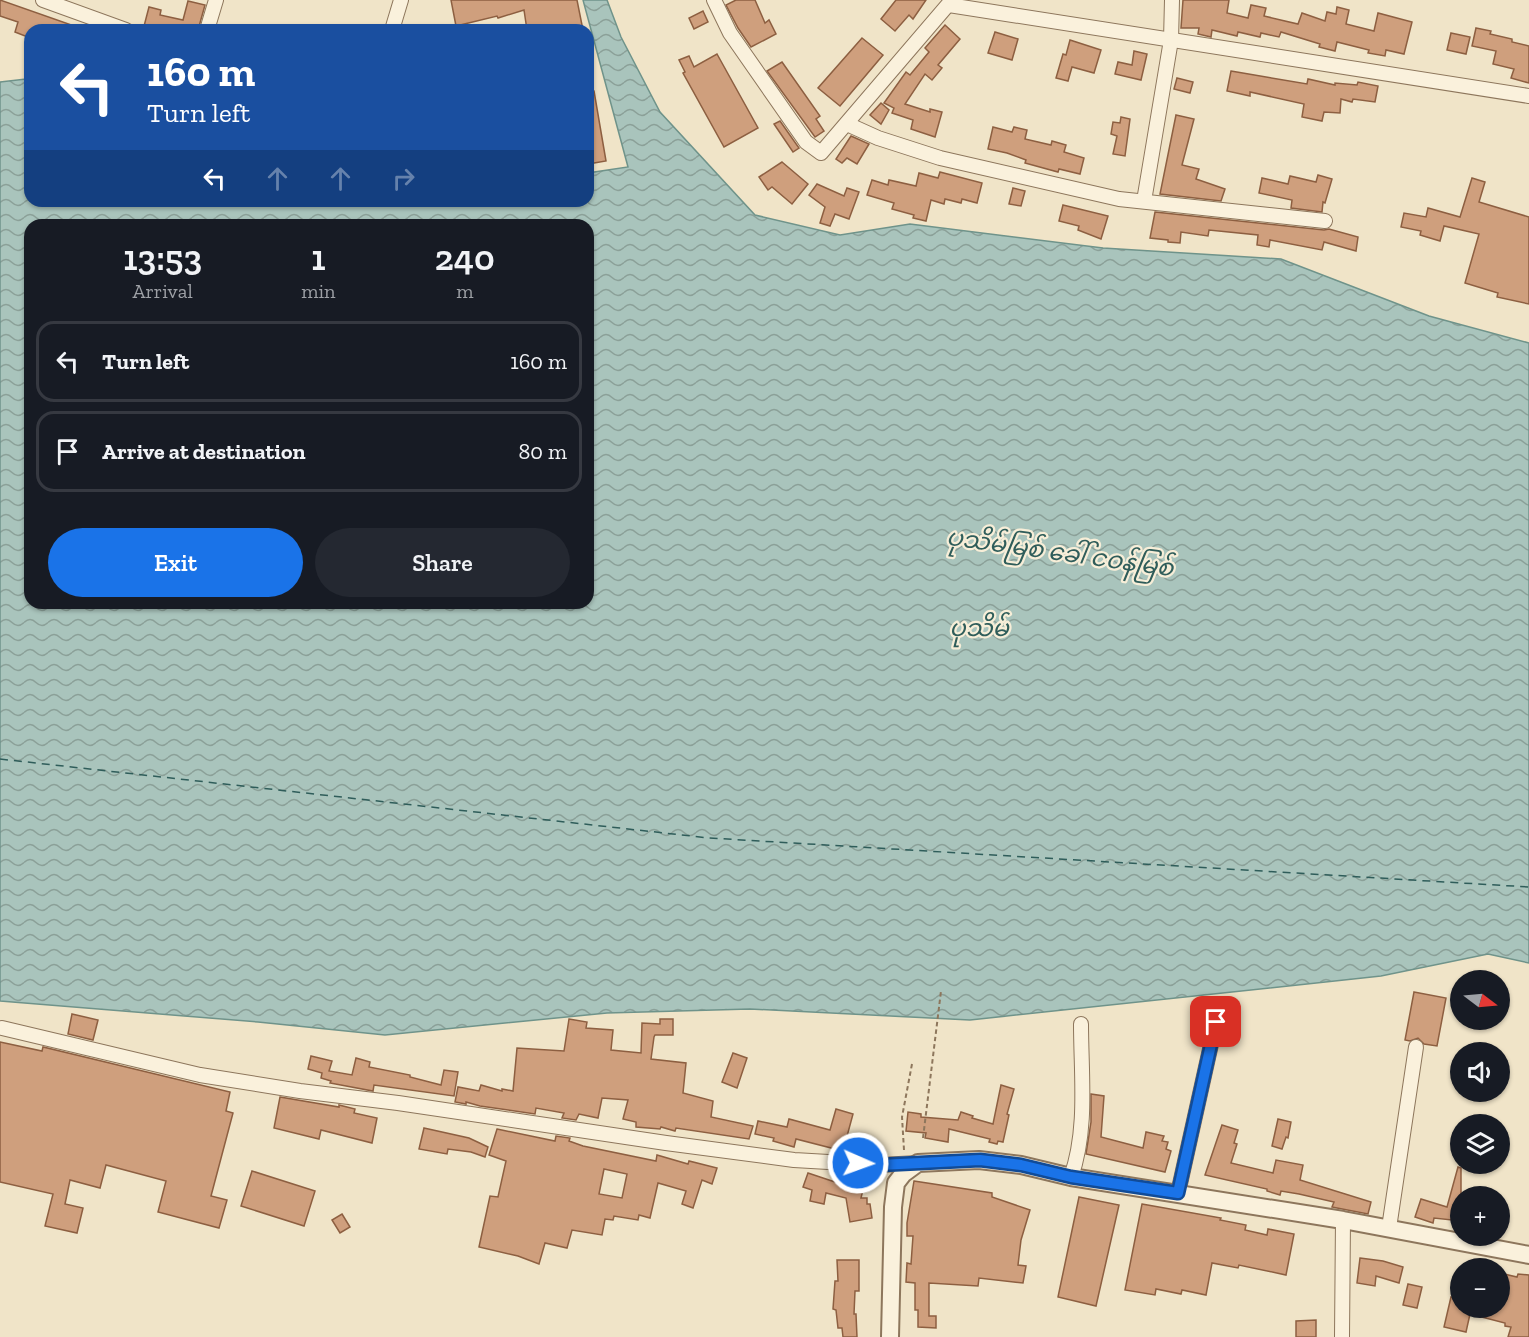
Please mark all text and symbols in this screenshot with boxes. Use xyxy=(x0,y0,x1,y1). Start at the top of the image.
text: 160 m xyxy=(147,46,255,97)
icon: left xyxy=(48,48,126,126)
text: Turn left xyxy=(147,97,250,129)
icon: left xyxy=(198,162,231,195)
icon: ahead xyxy=(261,162,294,195)
icon: ahead xyxy=(324,162,357,195)
icon: right xyxy=(387,162,420,195)
text: 13:53 xyxy=(123,236,202,279)
text: 1 xyxy=(311,236,326,279)
text: 240 xyxy=(435,236,495,279)
text: Arrival xyxy=(132,279,193,303)
text: min xyxy=(301,279,336,303)
text: m xyxy=(456,279,473,303)
icon: left xyxy=(51,345,84,378)
text: Turn left xyxy=(102,348,189,375)
text: 160 m xyxy=(510,348,567,375)
icon: arrive xyxy=(51,435,84,468)
text: Arrive at destination xyxy=(102,438,305,465)
text: 80 m xyxy=(519,438,567,465)
water label: ပုသိမ်မြစ် ခေါ် ငဝန်မြစ် xyxy=(944,520,1177,588)
button: Exit xyxy=(48,528,303,597)
button: Share xyxy=(315,528,570,597)
water label: ပုသိမ် xyxy=(949,611,1010,648)
north arrow xyxy=(1450,970,1510,1030)
map controls xyxy=(1450,970,1510,1318)
pin xyxy=(1190,996,1241,1047)
icon: arrive xyxy=(1199,1005,1232,1038)
button: sound xyxy=(1450,1042,1510,1102)
button: layers xyxy=(1450,1114,1510,1174)
position arrow xyxy=(826,1131,890,1195)
button: + xyxy=(1450,1186,1510,1246)
button: − xyxy=(1450,1258,1510,1318)

